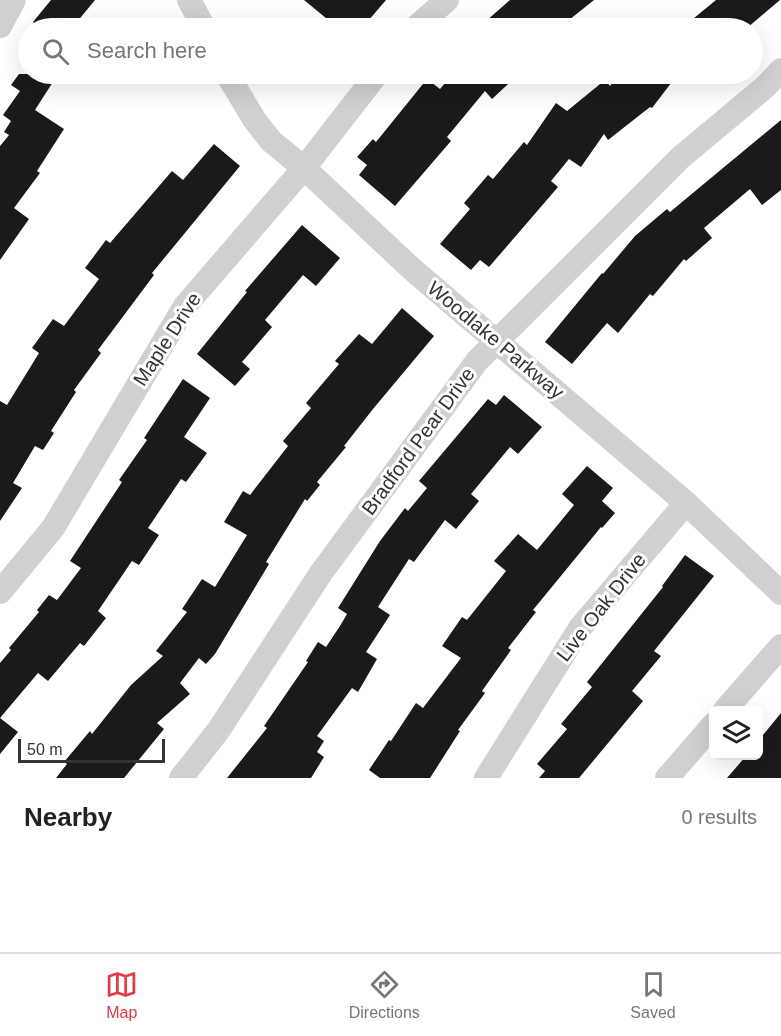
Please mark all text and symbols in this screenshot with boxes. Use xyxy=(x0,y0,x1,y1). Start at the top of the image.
search box xyxy=(18,18,763,84)
icon: search xyxy=(39,35,72,68)
text: Search here xyxy=(87,38,207,63)
street label: Woodlake Parkway xyxy=(423,277,569,403)
street label: Maple Drive xyxy=(129,288,205,390)
street label: Bradford Pear Drive xyxy=(357,363,479,519)
street label: Live Oak Drive xyxy=(552,549,650,665)
map controls xyxy=(709,706,763,760)
button: layers xyxy=(709,706,763,760)
scale bar xyxy=(18,736,165,764)
text: 50 m xyxy=(27,741,63,758)
text: Nearby xyxy=(24,802,112,832)
text: 0 results xyxy=(681,806,757,828)
tab: Map xyxy=(105,968,138,1022)
tab: Directions xyxy=(349,968,420,1022)
tab: Saved xyxy=(630,968,676,1022)

